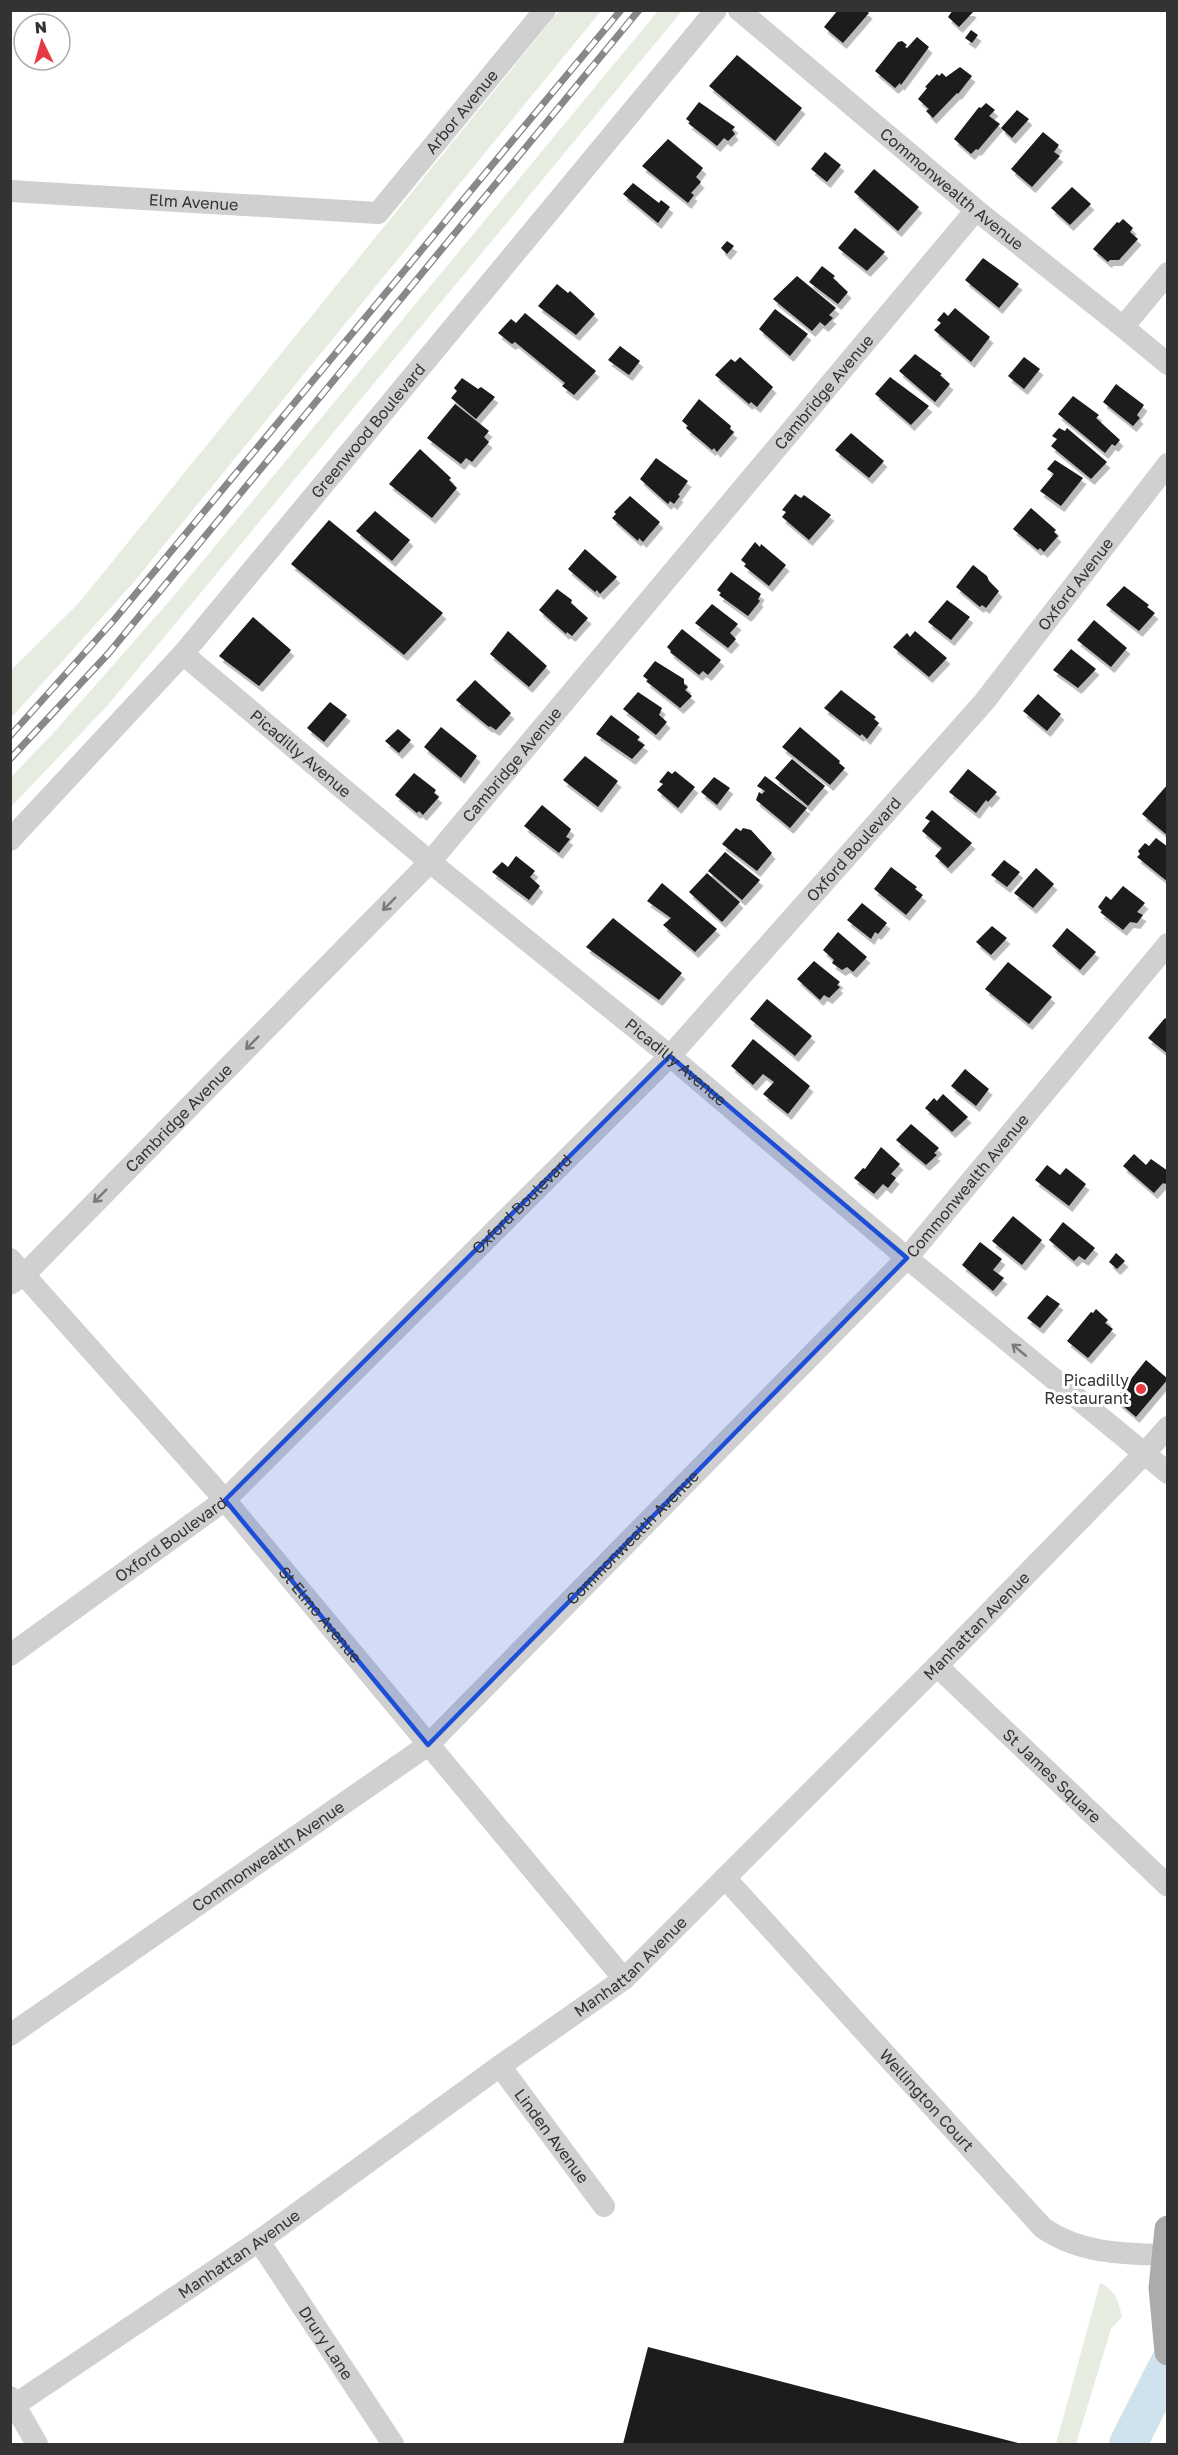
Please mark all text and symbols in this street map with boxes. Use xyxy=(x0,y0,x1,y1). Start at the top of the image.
north arrow xyxy=(12,12,72,72)
text: N xyxy=(34,17,48,38)
street label: Arbor Avenue xyxy=(421,65,502,158)
street label: Commonwealth Avenue xyxy=(876,123,1028,254)
street label: Elm Avenue xyxy=(148,189,239,215)
street label: Cambridge Avenue xyxy=(770,330,878,453)
street label: Greenwood Boulevard xyxy=(306,359,429,502)
street label: Oxford Avenue xyxy=(1033,533,1117,635)
street label: Cambridge Avenue xyxy=(458,703,566,826)
street label: Picadilly Avenue xyxy=(246,705,355,801)
street label: Oxford Boulevard xyxy=(802,793,905,906)
one-way arrow xyxy=(381,896,396,911)
street label: Picadilly Avenue xyxy=(621,1014,731,1110)
one-way arrow xyxy=(245,1035,259,1050)
street label: Cambridge Avenue xyxy=(121,1060,236,1176)
street label: Commonwealth Avenue xyxy=(902,1110,1033,1262)
street label: Oxford Boulevard xyxy=(467,1150,576,1258)
one-way arrow xyxy=(93,1189,108,1204)
one-way arrow xyxy=(1011,1343,1027,1356)
place label: Picadilly Restaurant xyxy=(1044,1370,1129,1408)
marker: Picadilly Restaurant xyxy=(1134,1382,1148,1396)
street label: Commonwealth Avenue xyxy=(562,1466,703,1609)
street label: Oxford Boulevard xyxy=(111,1492,230,1586)
street label: St Elmo Avenue xyxy=(274,1562,366,1667)
street label: Manhattan Avenue xyxy=(919,1567,1034,1684)
street label: St James Square xyxy=(999,1724,1106,1827)
street label: Commonwealth Avenue xyxy=(188,1796,348,1916)
street label: Manhattan Avenue xyxy=(570,1912,691,2021)
street label: Wellington Court xyxy=(875,2045,978,2155)
street label: Linden Avenue xyxy=(510,2085,594,2187)
street label: Manhattan Avenue xyxy=(174,2205,304,2303)
street label: Drury Lane xyxy=(295,2302,358,2384)

